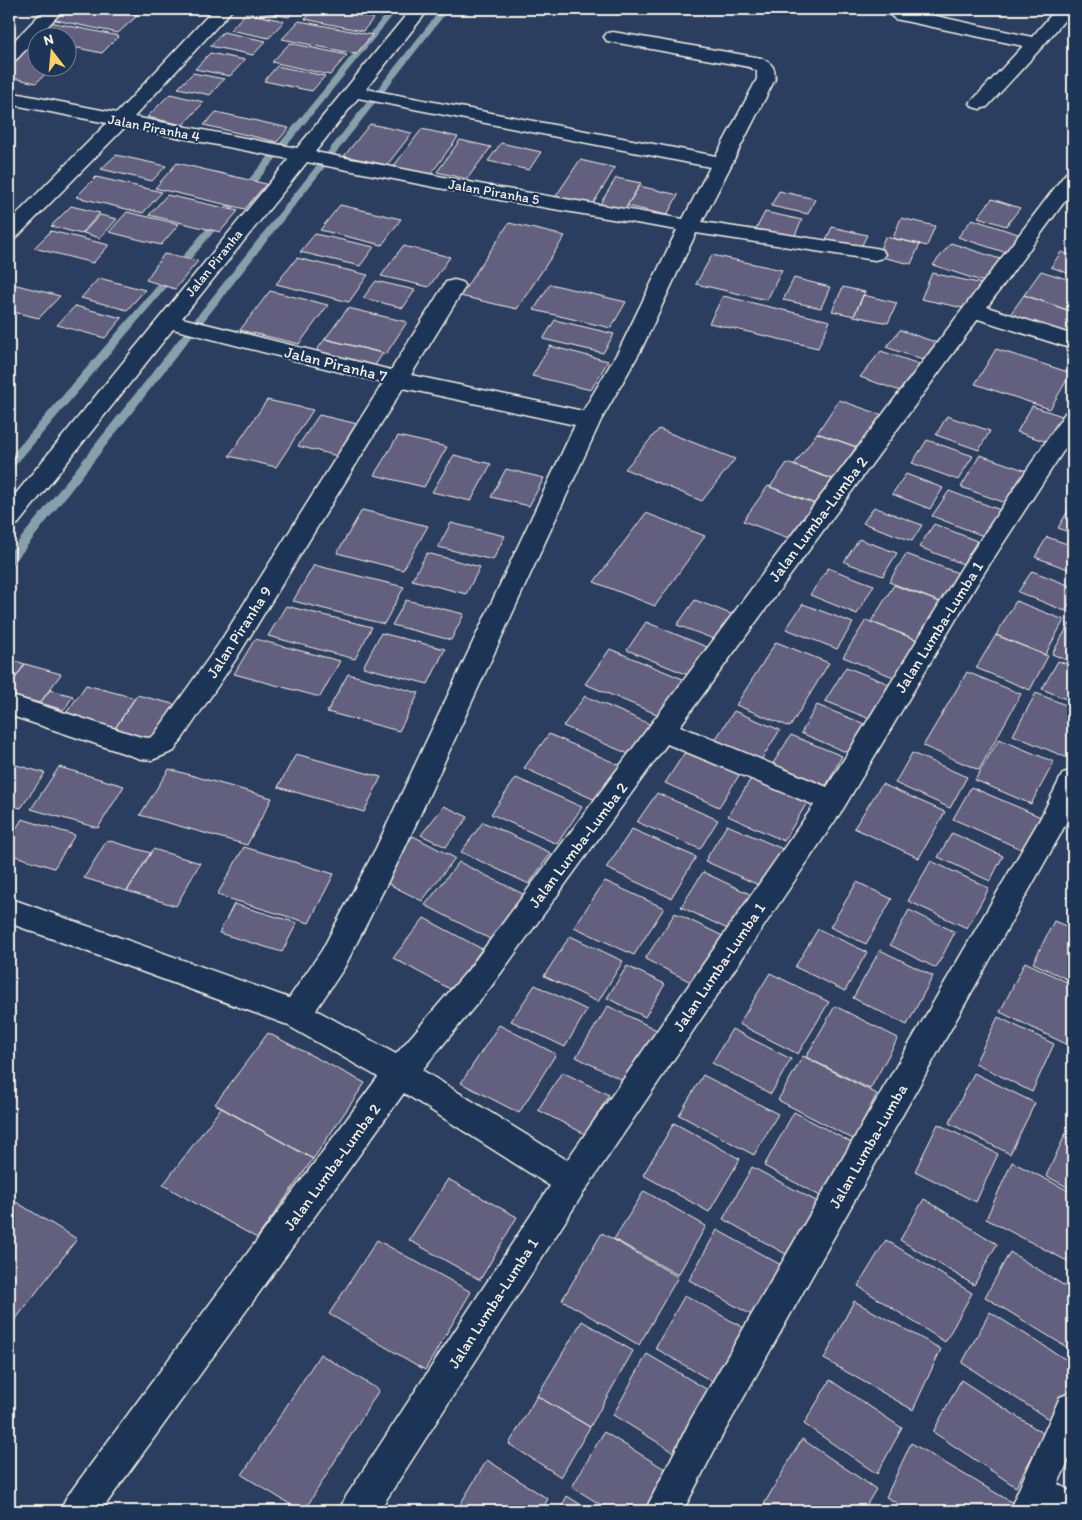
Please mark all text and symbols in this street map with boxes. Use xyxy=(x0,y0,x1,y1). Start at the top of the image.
north arrow xyxy=(28,28,78,78)
text: N xyxy=(42,31,55,49)
street label: Jalan Piranha 4 xyxy=(107,111,202,145)
street label: Jalan Piranha 5 xyxy=(447,176,541,208)
street label: Jalan Piranha xyxy=(182,226,246,300)
street label: Jalan Piranha 7 xyxy=(283,342,389,386)
street label: Jalan Lumba-Lumba 2 xyxy=(765,452,872,586)
street label: Jalan Lumba-Lumba 1 xyxy=(891,557,987,696)
street label: Jalan Piranha 9 xyxy=(202,583,276,681)
street label: Jalan Lumba-Lumba 2 xyxy=(525,778,632,912)
street label: Jalan Lumba-Lumba 1 xyxy=(669,899,769,1035)
street label: Jalan Lumba-Lumba xyxy=(825,1080,912,1211)
street label: Jalan Lumba-Lumba 2 xyxy=(280,1099,385,1234)
street label: Jalan Lumba-Lumba 1 xyxy=(444,1234,542,1372)

